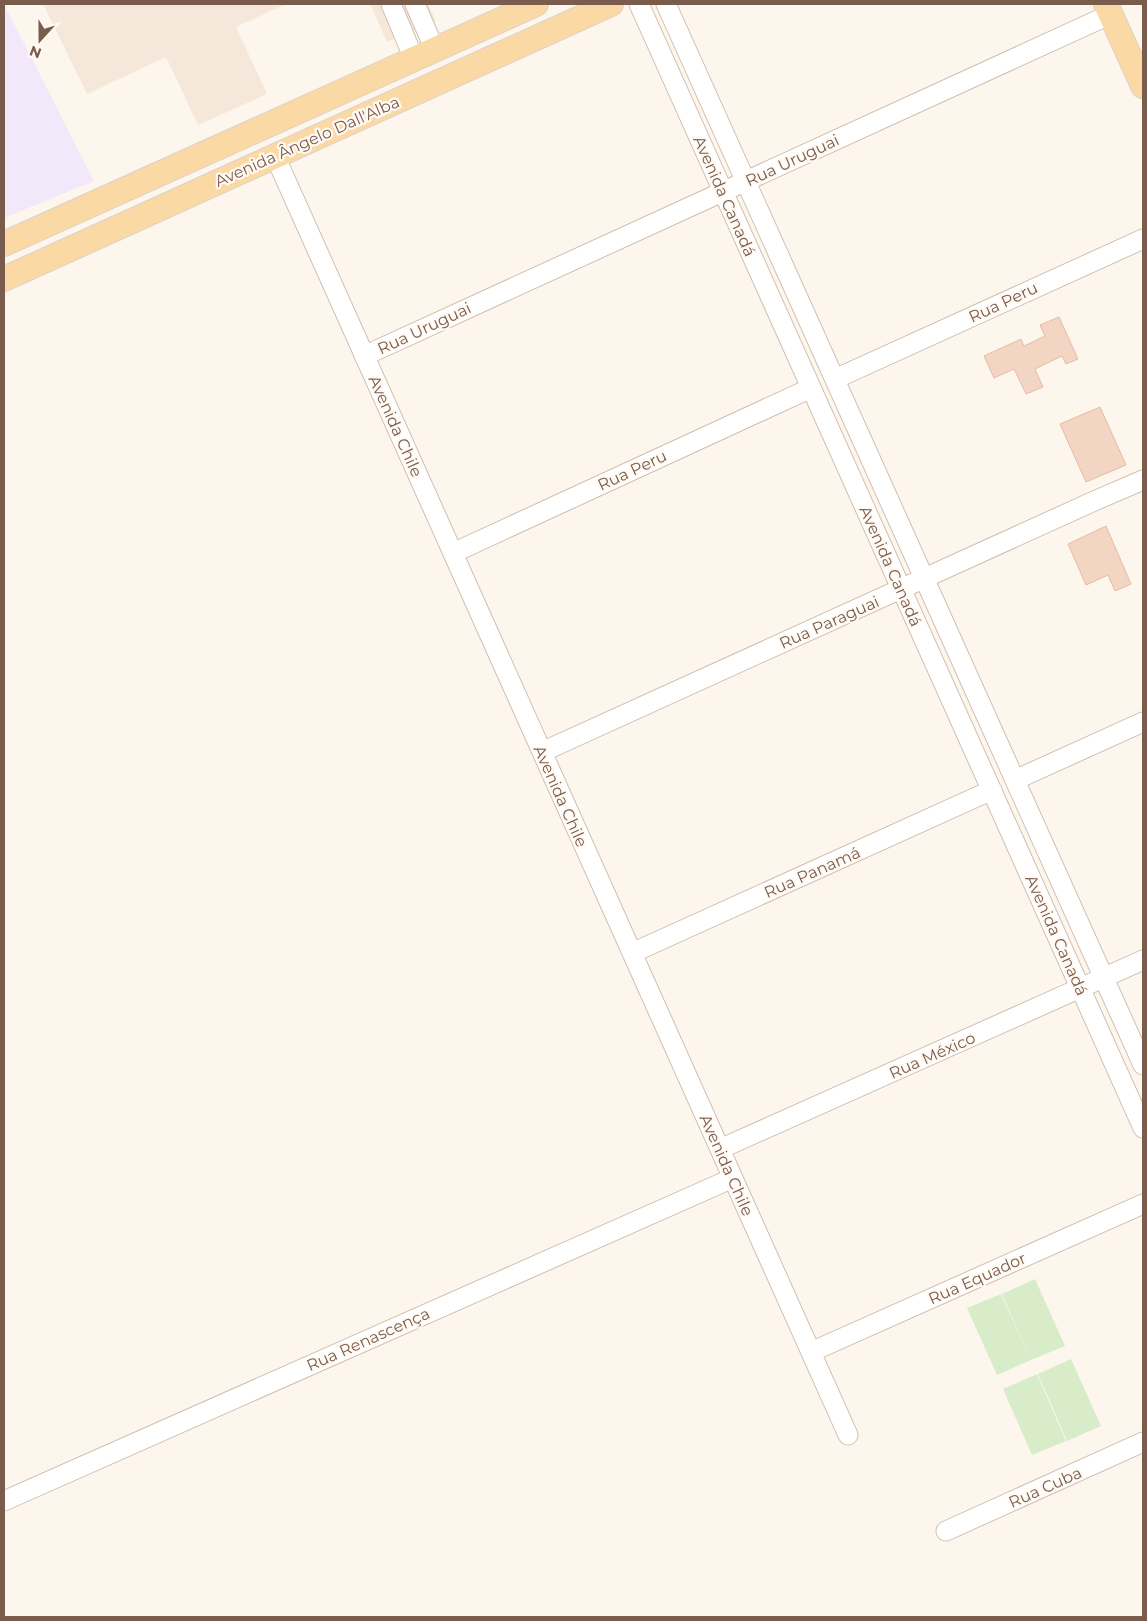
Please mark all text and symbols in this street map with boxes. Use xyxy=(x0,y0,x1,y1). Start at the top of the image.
north arrow xyxy=(15,15,65,65)
text: N xyxy=(27,42,44,63)
street label: Avenida Ângelo Dall'Alba xyxy=(212,92,402,191)
street label: Rua Uruguai xyxy=(742,130,842,190)
street label: Avenida Canadá xyxy=(689,133,760,259)
street label: Rua Peru xyxy=(966,278,1041,327)
street label: Rua Uruguai xyxy=(374,298,474,358)
street label: Avenida Chile xyxy=(365,372,426,480)
street label: Rua Peru xyxy=(595,446,670,495)
street label: Avenida Canadá xyxy=(855,503,926,629)
street label: Rua Paraguai xyxy=(776,592,882,653)
street label: Avenida Chile xyxy=(530,742,591,850)
street label: Rua Panamá xyxy=(761,843,863,902)
street label: Avenida Canadá xyxy=(1021,872,1092,998)
street label: Rua México xyxy=(886,1028,978,1083)
street label: Avenida Chile xyxy=(696,1111,757,1219)
street label: Rua Equador xyxy=(925,1248,1029,1308)
street label: Rua Renascença xyxy=(304,1304,433,1375)
street label: Rua Cuba xyxy=(1006,1463,1085,1512)

